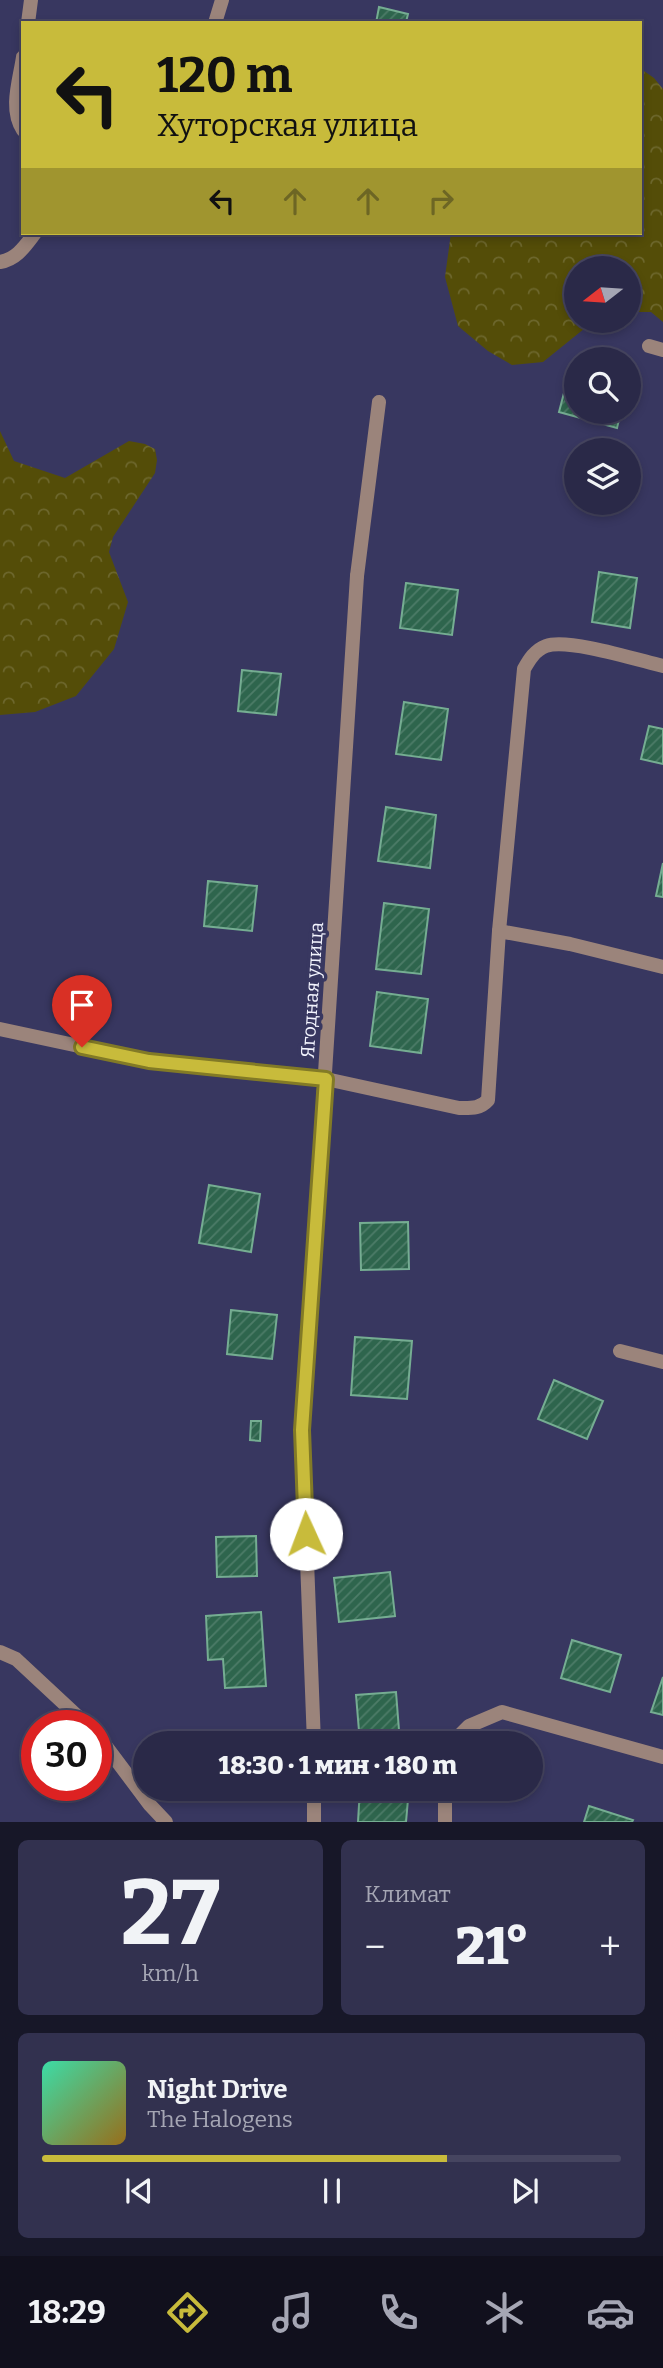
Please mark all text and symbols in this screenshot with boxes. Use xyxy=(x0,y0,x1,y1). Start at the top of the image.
text: 120 m xyxy=(157,46,292,105)
icon: left xyxy=(42,49,133,140)
text: Хуторская улица xyxy=(157,106,418,144)
icon: left xyxy=(203,182,241,220)
icon: ahead xyxy=(276,182,314,220)
icon: ahead xyxy=(349,182,387,220)
icon: right xyxy=(422,182,460,220)
north arrow xyxy=(564,256,640,332)
map controls xyxy=(564,256,641,515)
button: search xyxy=(564,347,641,424)
button: layers xyxy=(564,438,641,515)
street label: Ягодная улица xyxy=(296,921,328,1059)
pin xyxy=(52,975,112,1047)
icon: arrive xyxy=(63,986,101,1024)
position arrow xyxy=(269,1497,343,1571)
speed limit sign: 30 xyxy=(21,1710,112,1801)
text: 18:30 · 1 мин · 180 m xyxy=(219,1750,457,1781)
text: 27 xyxy=(120,1859,220,1968)
text: Климат xyxy=(365,1880,451,1908)
text: 21° xyxy=(456,1915,529,1978)
text: − xyxy=(365,1924,385,1970)
text: + xyxy=(599,1924,621,1970)
text: km/h xyxy=(142,1959,199,1987)
text: Night Drive xyxy=(147,2074,288,2105)
text: The Halogens xyxy=(147,2105,293,2133)
icon: previous xyxy=(120,2172,158,2210)
icon: pause xyxy=(313,2172,351,2210)
icon: next xyxy=(506,2172,544,2210)
icon: directions xyxy=(163,2288,212,2337)
icon: music xyxy=(268,2288,317,2337)
icon: phone xyxy=(374,2288,423,2337)
icon: climate xyxy=(480,2288,529,2337)
icon: car xyxy=(586,2288,635,2337)
text: 18:29 xyxy=(28,2293,106,2331)

